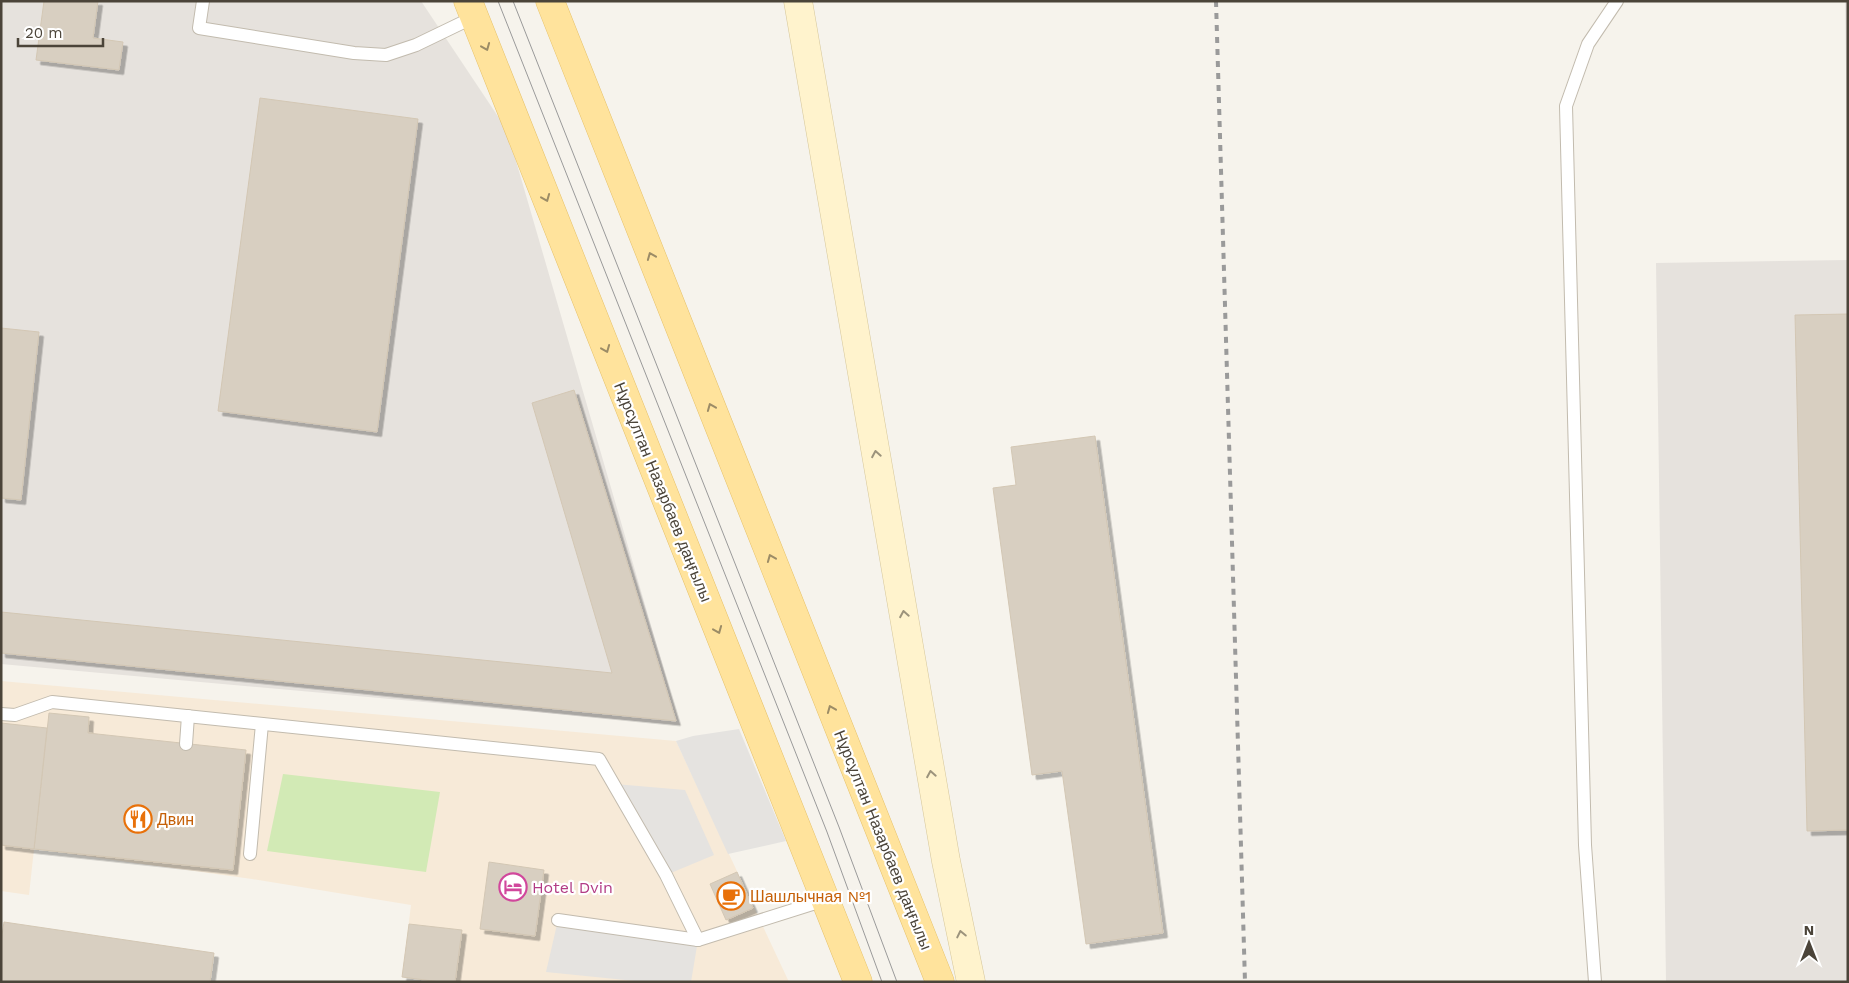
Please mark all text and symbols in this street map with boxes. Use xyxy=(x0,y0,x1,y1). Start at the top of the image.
scale bar xyxy=(18,15,102,47)
text: 20 m xyxy=(25,24,63,42)
one-way arrow xyxy=(480,42,490,50)
one-way arrow xyxy=(540,193,550,201)
one-way arrow xyxy=(647,252,657,261)
one-way arrow xyxy=(600,344,610,352)
street label: Нұрсұлтан Назарбаев даңғылы xyxy=(610,379,716,605)
one-way arrow xyxy=(707,403,717,412)
one-way arrow xyxy=(871,450,881,458)
one-way arrow xyxy=(767,554,777,563)
one-way arrow xyxy=(899,610,909,619)
one-way arrow xyxy=(711,625,722,634)
one-way arrow xyxy=(827,705,837,714)
street label: Нұрсұлтан Назарбаев даңғылы xyxy=(830,727,936,953)
one-way arrow xyxy=(927,770,937,779)
restaurant icon: Двин xyxy=(123,804,153,834)
place label: Двин xyxy=(157,810,194,829)
hotel icon: Hotel Dvin xyxy=(498,872,528,902)
place label: Hotel Dvin xyxy=(532,878,613,897)
cafe icon: Шашлычная №1 xyxy=(716,881,746,911)
place label: Шашлычная №1 xyxy=(750,887,871,906)
north arrow xyxy=(1784,918,1834,968)
text: N xyxy=(1804,922,1814,938)
one-way arrow xyxy=(957,930,967,938)

